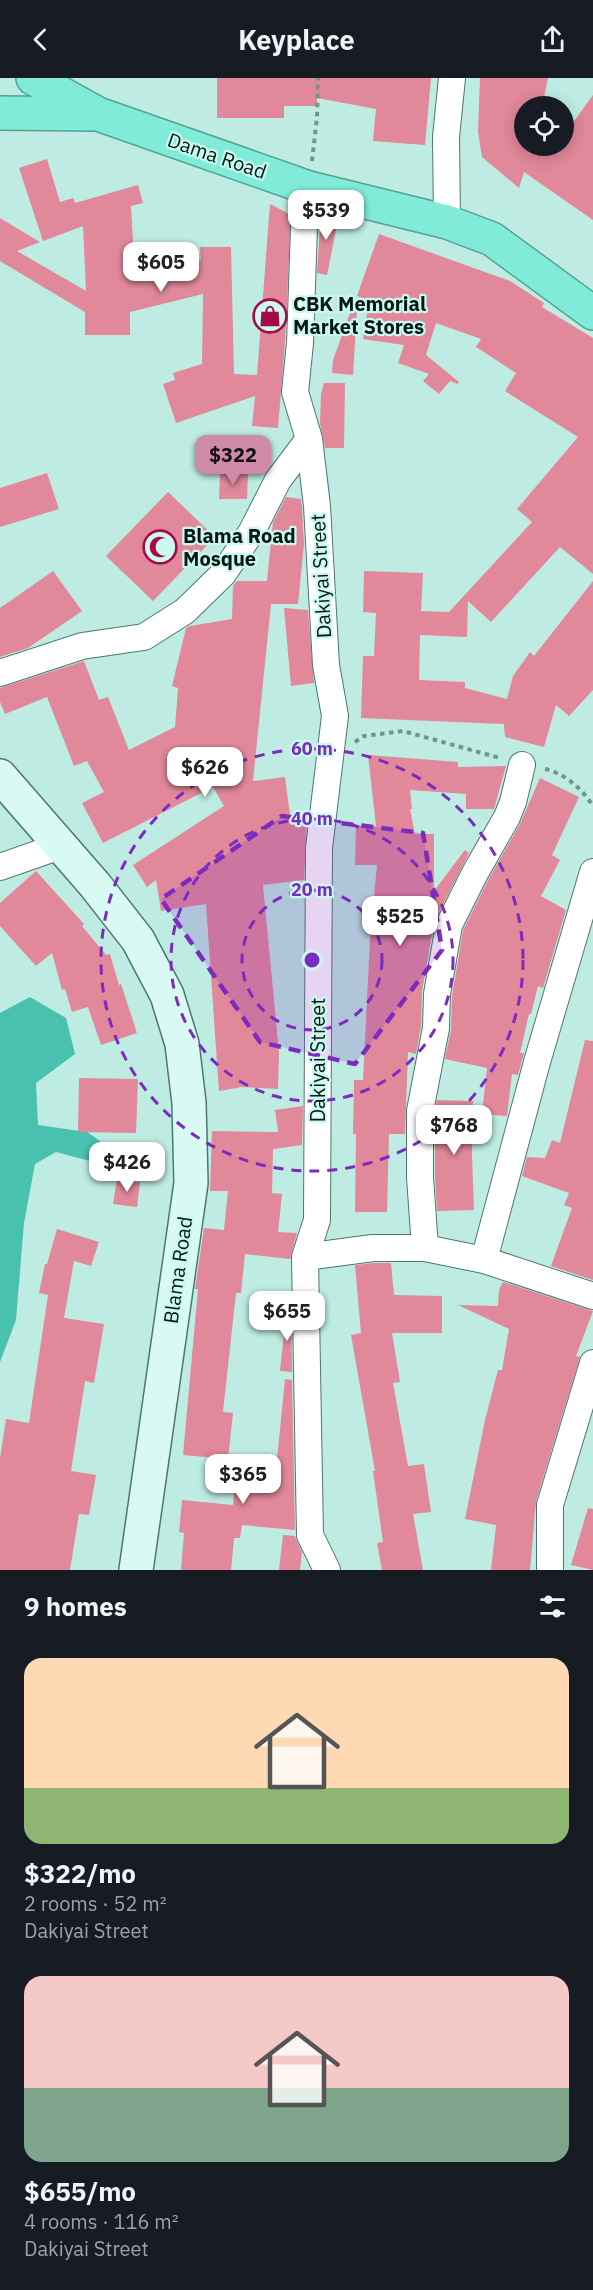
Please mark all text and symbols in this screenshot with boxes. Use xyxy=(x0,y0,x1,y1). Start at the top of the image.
text: Keyplace xyxy=(238,22,355,57)
icon: back xyxy=(24,23,57,56)
icon: share xyxy=(536,23,569,56)
map controls xyxy=(514,96,574,156)
button: locate xyxy=(514,96,574,156)
street label: Dama Road xyxy=(164,126,270,185)
pin: $539 xyxy=(290,190,362,241)
text: $539 xyxy=(302,196,350,223)
pin: $605 xyxy=(125,242,197,293)
text: $605 xyxy=(137,248,185,275)
place label: CBK Memorial Market Stores xyxy=(293,290,426,340)
shop icon: CBK Memorial Market Stores xyxy=(252,298,288,334)
pin: $322 xyxy=(197,435,269,486)
text: $322 xyxy=(209,441,257,468)
street label: Dakiyai Street xyxy=(304,513,337,639)
place label: Blama Road Mosque xyxy=(183,522,296,572)
mosque icon: Blama Road Mosque xyxy=(142,529,178,565)
text: 60 m xyxy=(291,737,333,760)
pin: $626 xyxy=(169,747,241,798)
text: $626 xyxy=(181,753,229,780)
text: 40 m xyxy=(291,807,333,830)
text: 20 m xyxy=(291,878,333,901)
pin: $525 xyxy=(364,896,436,947)
text: $525 xyxy=(376,902,424,929)
centre of rings xyxy=(302,950,322,970)
street label: Dakiyai Street xyxy=(304,998,331,1122)
pin: $768 xyxy=(418,1105,490,1156)
text: $768 xyxy=(430,1111,478,1138)
pin: $426 xyxy=(91,1142,163,1193)
text: $426 xyxy=(103,1148,151,1175)
street label: Blama Road xyxy=(157,1215,198,1325)
pin: $655 xyxy=(251,1291,323,1342)
text: $655 xyxy=(263,1297,311,1324)
pin: $365 xyxy=(207,1454,279,1505)
text: $365 xyxy=(219,1460,267,1487)
text: 9 homes xyxy=(24,1589,127,1623)
icon: filters xyxy=(536,1590,569,1623)
icon: home xyxy=(243,1697,351,1805)
text: $322/mo xyxy=(24,1856,136,1890)
text: 2 rooms · 52 m² xyxy=(24,1890,167,1917)
text: Dakiyai Street xyxy=(24,1917,149,1944)
icon: home xyxy=(243,2015,351,2123)
text: $655/mo xyxy=(24,2174,136,2208)
text: 4 rooms · 116 m² xyxy=(24,2208,179,2235)
text: Dakiyai Street xyxy=(24,2235,149,2262)

